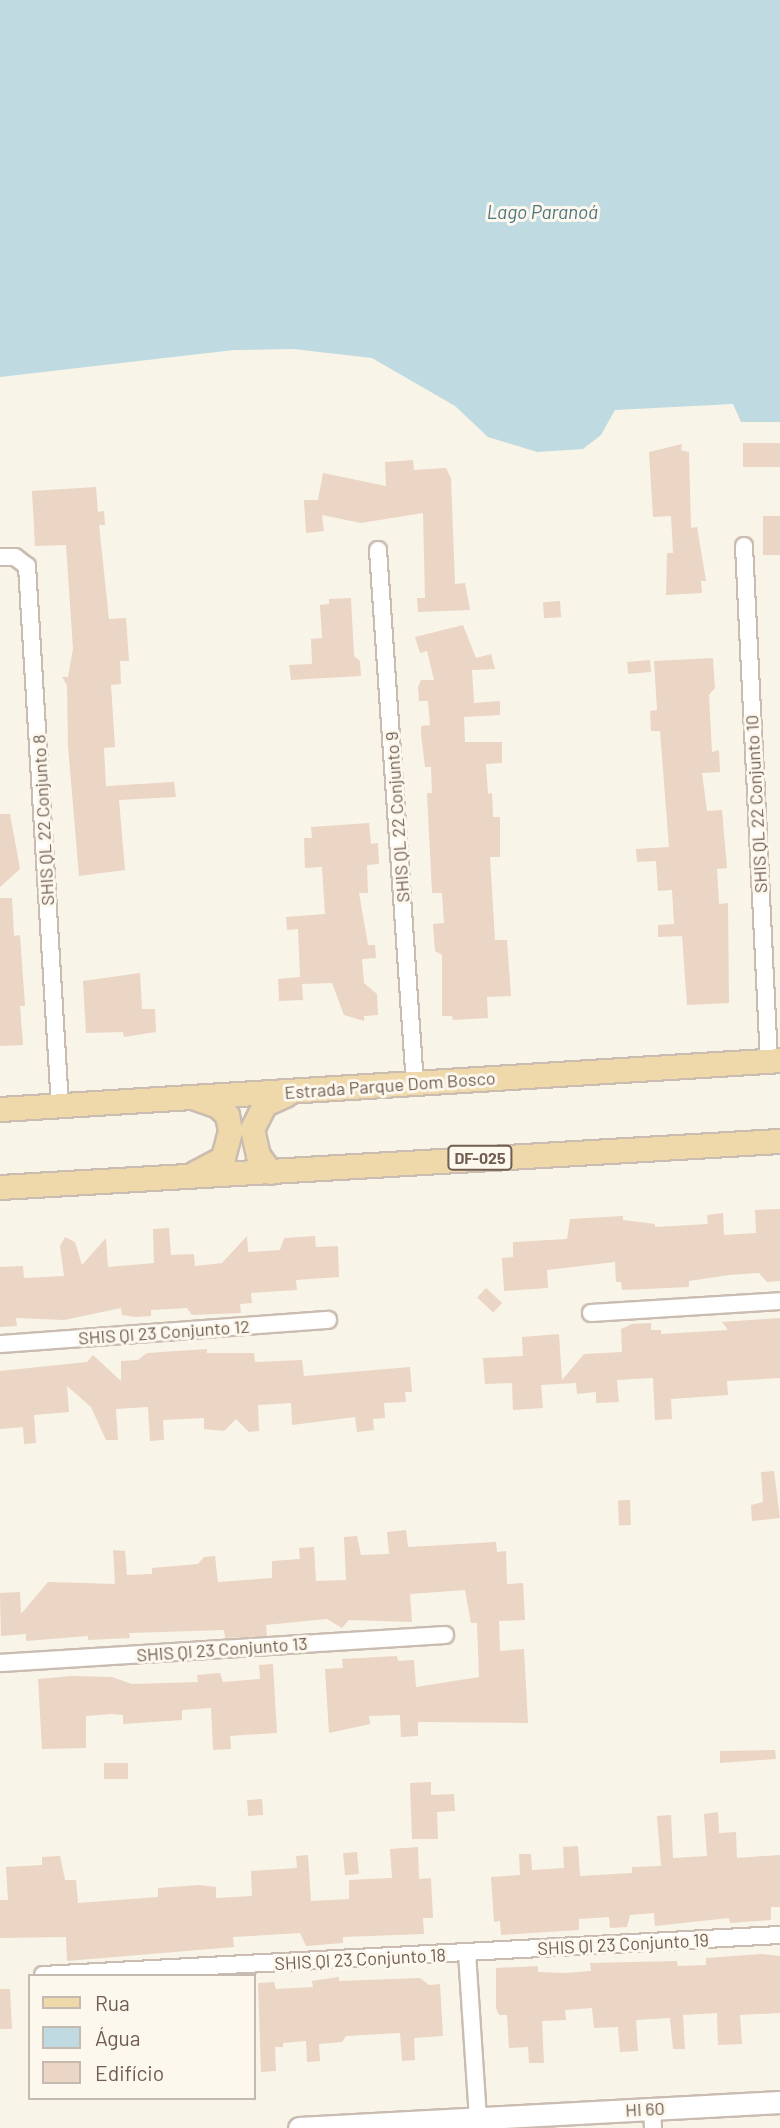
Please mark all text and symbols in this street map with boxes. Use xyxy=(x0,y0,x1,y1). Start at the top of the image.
water label: Lago Paranoá xyxy=(487,201,597,223)
street label: SHIS QL 22 Conjunto 10 xyxy=(741,714,771,894)
street label: SHIS QL 22 Conjunto 9 xyxy=(380,731,414,903)
street label: SHIS QL 22 Conjunto 8 xyxy=(28,734,58,906)
street label: Estrada Parque Dom Bosco xyxy=(284,1067,496,1103)
road number: DF-025 xyxy=(447,1146,513,1170)
street label: SHIS QI 23 Conjunto 12 xyxy=(77,1315,251,1349)
street label: SHIS QI 23 Conjunto 13 xyxy=(136,1632,308,1666)
street label: SHIS QI 23 Conjunto 19 xyxy=(537,1929,709,1959)
street label: SHIS QI 23 Conjunto 18 xyxy=(274,1944,446,1974)
legend xyxy=(28,1974,256,2100)
text: Rua xyxy=(95,1990,130,2015)
text: Água xyxy=(95,2025,141,2050)
text: Edifício xyxy=(95,2060,164,2085)
street label: HI 60 xyxy=(625,2097,665,2121)

